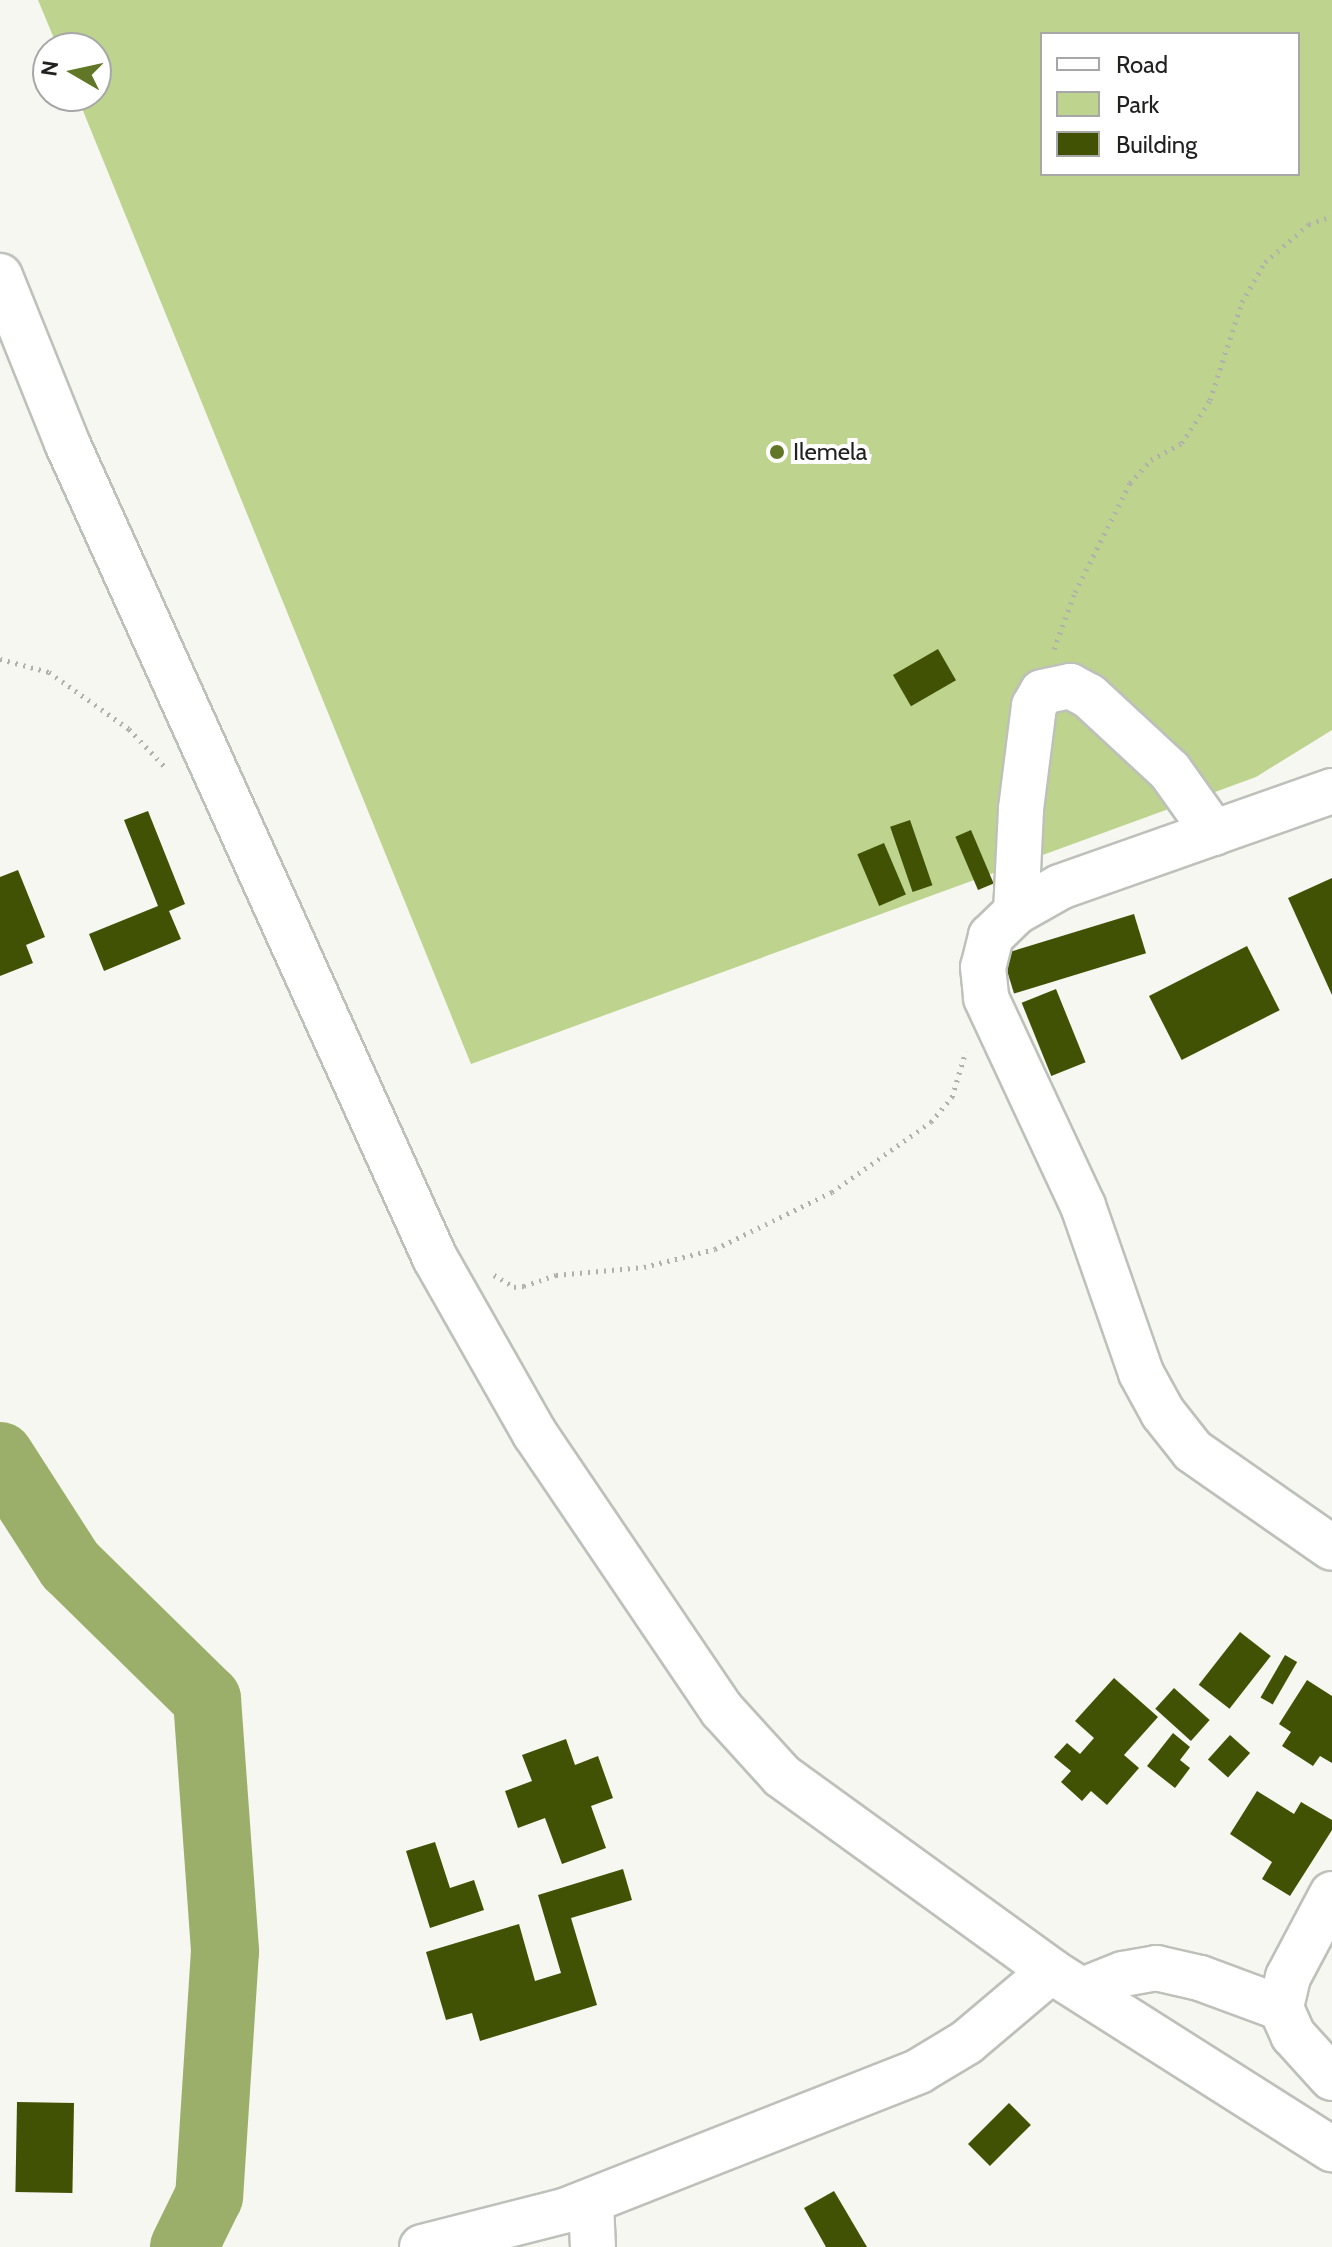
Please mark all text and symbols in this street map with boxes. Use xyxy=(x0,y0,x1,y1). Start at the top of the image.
north arrow xyxy=(32,32,112,112)
legend xyxy=(1040,32,1300,176)
text: Road xyxy=(1116,50,1168,79)
text: N xyxy=(35,59,64,78)
text: Park xyxy=(1116,90,1159,119)
text: Building xyxy=(1116,130,1197,159)
place label: Ilemela xyxy=(793,438,867,466)
marker: Ilemela xyxy=(768,443,786,461)

